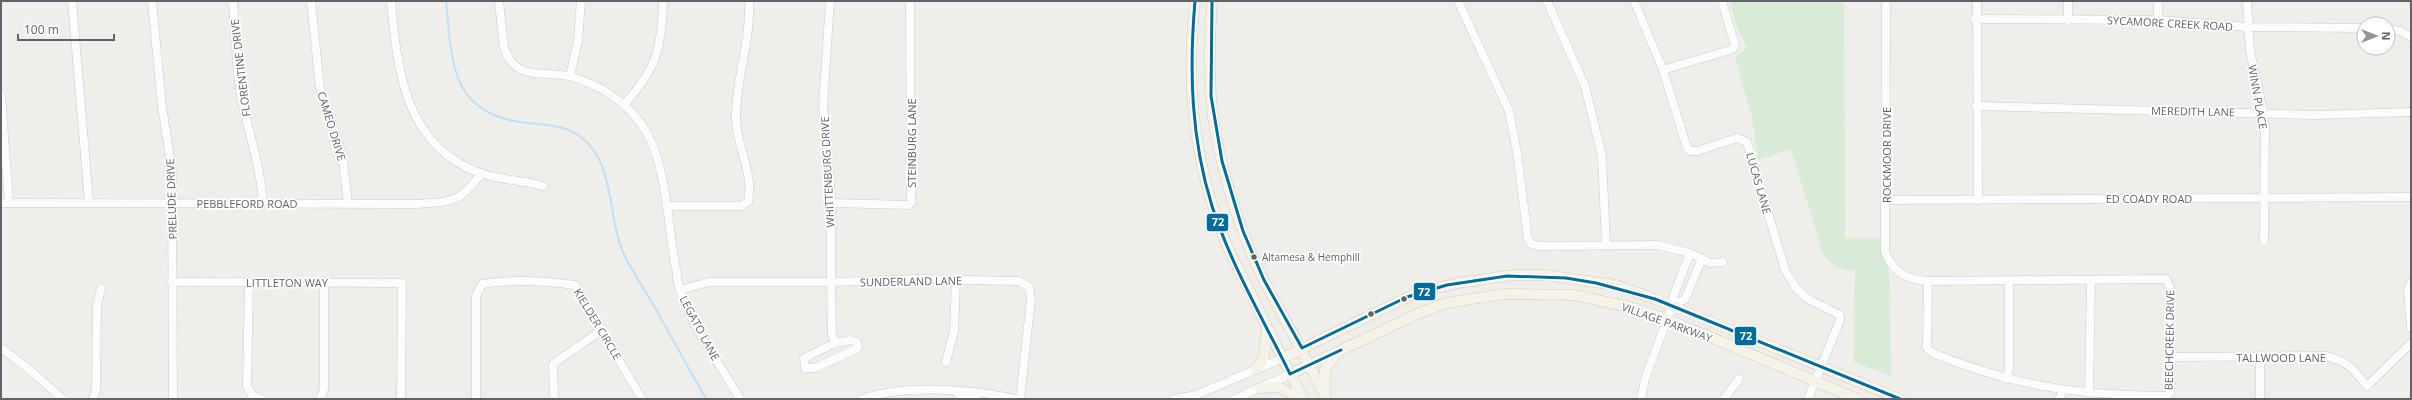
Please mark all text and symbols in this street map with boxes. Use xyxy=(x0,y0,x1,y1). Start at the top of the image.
street label: SYCAMORE CREEK ROAD xyxy=(2107,12,2233,34)
scale bar xyxy=(18,16,114,42)
north arrow xyxy=(2356,16,2396,56)
street label: FLORENTINE DRIVE xyxy=(227,18,253,118)
text: 100 m xyxy=(24,21,59,38)
text: N xyxy=(2379,32,2394,40)
street label: WINN PLACE xyxy=(2245,64,2271,130)
street label: CAMEO DRIVE xyxy=(314,89,350,163)
street label: STEINBURG LANE xyxy=(904,98,919,188)
street label: MEREDITH LANE xyxy=(2151,103,2235,119)
street label: ROCKMOOR DRIVE xyxy=(1879,107,1894,203)
street label: WHITTENBURG DRIVE xyxy=(817,116,837,228)
street label: LUCAS LANE xyxy=(1743,150,1775,216)
street label: PRELUDE DRIVE xyxy=(162,158,180,240)
street label: ED COADY ROAD xyxy=(2106,191,2192,206)
street label: PEBBLEFORD ROAD xyxy=(197,196,297,211)
line badge: 72 xyxy=(1206,213,1229,232)
text: 72 xyxy=(1212,214,1224,229)
place label: Altamesa & Hemphill xyxy=(1262,250,1360,264)
marker: Altamesa & Hemphill xyxy=(1249,252,1259,262)
street label: SUNDERLAND LANE xyxy=(860,273,962,289)
street label: LITTLETON WAY xyxy=(246,275,329,290)
line badge: 72 xyxy=(1413,282,1436,301)
text: 72 xyxy=(1418,284,1430,299)
street label: KIELDER CIRCLE xyxy=(571,285,625,363)
street label: BEECHCREEK DRIVE xyxy=(2161,290,2177,390)
street label: LEGATO LANE xyxy=(677,293,723,363)
unlabelled marker xyxy=(1399,294,1409,304)
street label: VILLAGE PARKWAY xyxy=(1620,299,1715,346)
unlabelled marker xyxy=(1366,309,1376,319)
line badge: 72 xyxy=(1734,326,1757,346)
text: 72 xyxy=(1740,328,1752,343)
street label: TALLWOOD LANE xyxy=(2236,350,2326,365)

